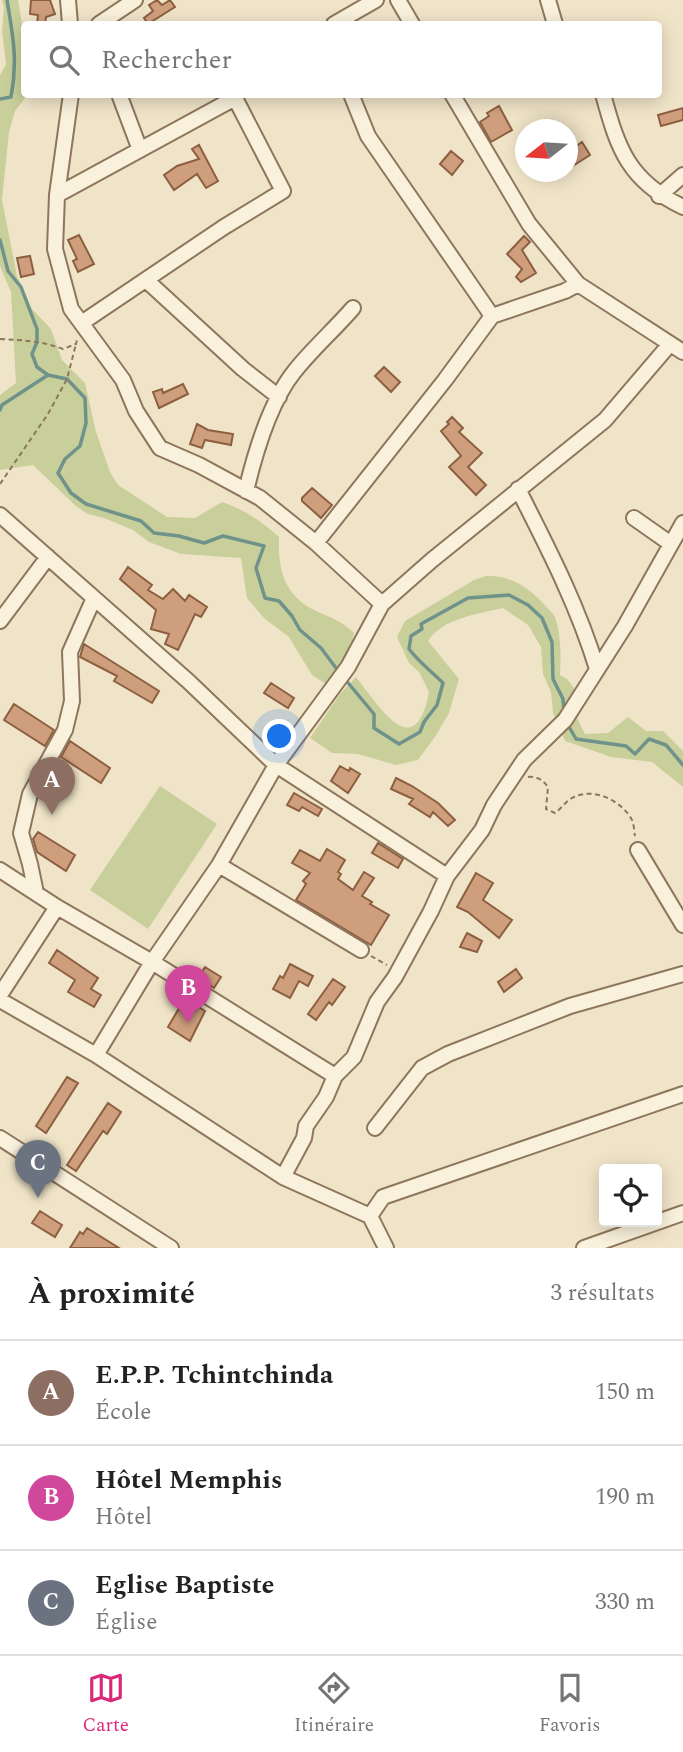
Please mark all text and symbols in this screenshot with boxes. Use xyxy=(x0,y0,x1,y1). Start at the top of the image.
search box xyxy=(21,21,662,98)
text: Rechercher xyxy=(101,40,232,80)
icon: search xyxy=(45,41,83,79)
north arrow xyxy=(515,119,578,182)
your location xyxy=(262,719,296,753)
pin: A xyxy=(29,757,75,815)
pin: B xyxy=(165,965,211,1023)
pin: C xyxy=(15,1140,61,1198)
map controls xyxy=(599,1164,662,1227)
button: locate xyxy=(599,1164,662,1227)
text: À proximité xyxy=(28,1271,195,1317)
text: 3 résultats xyxy=(550,1276,655,1311)
text: E.P.P. Tchintchinda xyxy=(95,1355,333,1395)
text: A xyxy=(42,1375,60,1410)
text: 150 m xyxy=(595,1375,655,1410)
text: École xyxy=(95,1395,151,1430)
text: Hôtel Memphis xyxy=(95,1460,282,1500)
text: B xyxy=(43,1480,59,1515)
text: 190 m xyxy=(595,1480,655,1515)
text: Hôtel xyxy=(95,1500,152,1535)
text: Eglise Baptiste xyxy=(95,1565,275,1605)
text: C xyxy=(43,1585,59,1620)
text: 330 m xyxy=(595,1585,655,1620)
text: Église xyxy=(95,1605,157,1640)
tab: Carte xyxy=(82,1669,129,1740)
tab: Itinéraire xyxy=(294,1669,374,1740)
tab: Favoris xyxy=(539,1669,601,1740)

